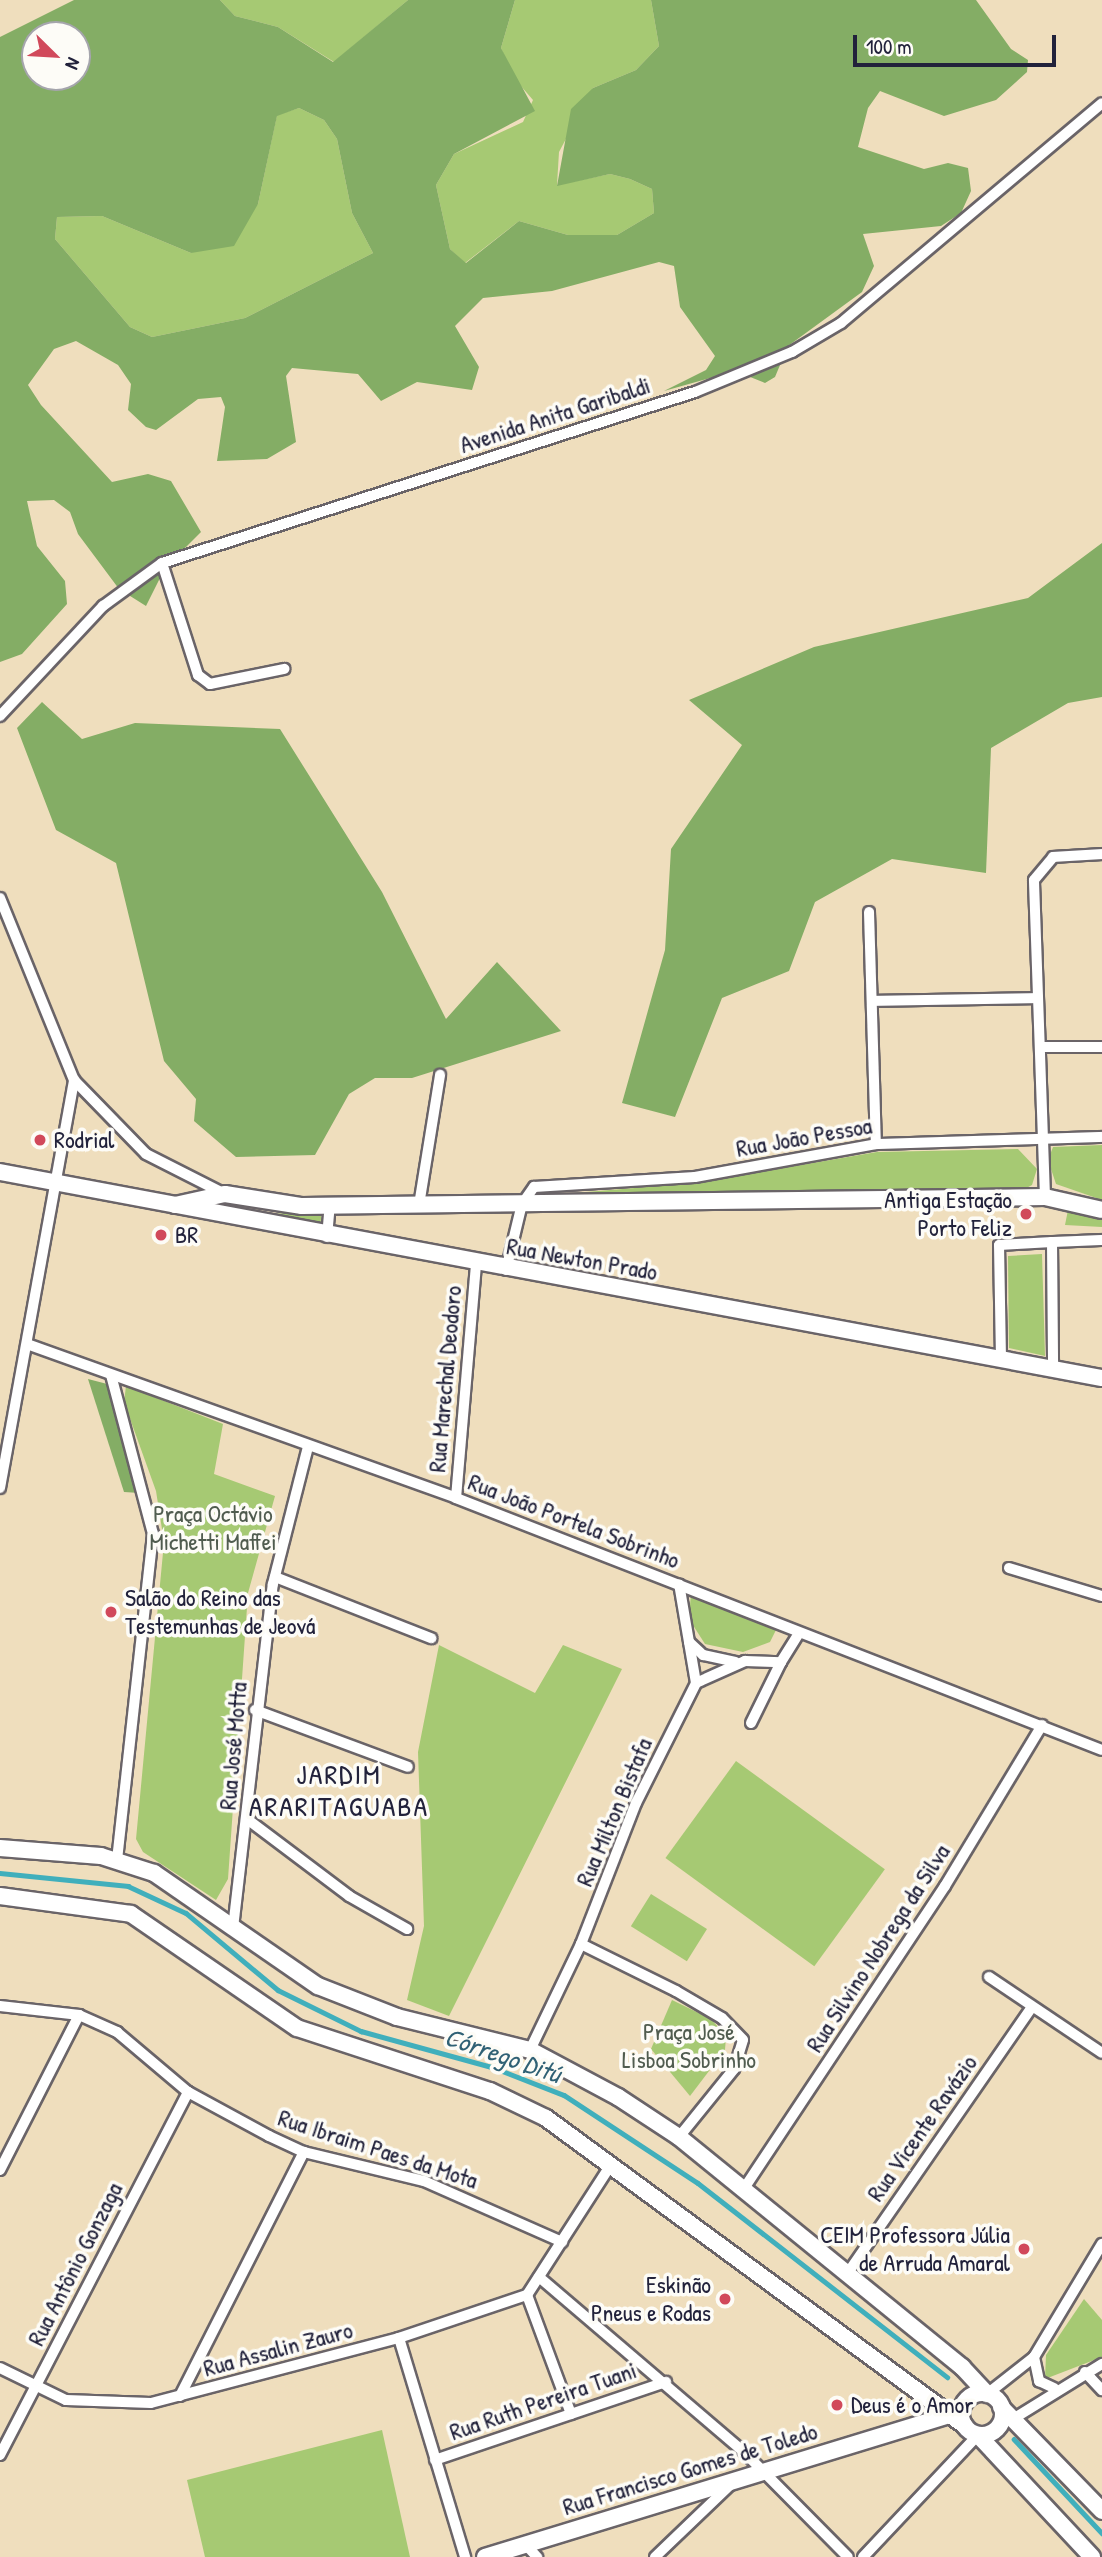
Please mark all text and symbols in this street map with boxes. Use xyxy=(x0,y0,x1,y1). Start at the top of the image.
north arrow xyxy=(21,21,91,91)
scale bar xyxy=(857,21,1060,65)
text: 100 m xyxy=(866,32,912,61)
text: N xyxy=(59,54,87,74)
street label: Avenida Anita Garibaldi xyxy=(456,371,654,459)
street label: Rua João Pessoa xyxy=(734,1111,874,1163)
place label: Rodrial xyxy=(54,1126,114,1154)
marker: Rodrial xyxy=(32,1132,48,1148)
place label: Antiga Estação Porto Feliz xyxy=(884,1186,1012,1242)
marker: Antiga Estação Porto Feliz xyxy=(1018,1206,1034,1222)
place label: BR xyxy=(175,1221,198,1249)
marker: BR xyxy=(153,1227,169,1243)
street label: Rua Newton Prado xyxy=(504,1232,660,1286)
street label: Rua Marechal Deodoro xyxy=(422,1285,468,1473)
street label: Rua João Portela Sobrinho xyxy=(464,1467,684,1575)
park label: Praça Octávio Michetti Maffei xyxy=(149,1500,277,1556)
place label: Salão do Reino das Testemunhas de Jeová xyxy=(125,1584,315,1640)
marker: Salão do Reino das Testemunhas de Jeová xyxy=(103,1604,119,1620)
street label: Rua José Motta xyxy=(213,1681,253,1811)
street label: Rua Milton Bistafa xyxy=(570,1734,658,1890)
district label: JARDIM ARARITAGUABA xyxy=(250,1757,428,1823)
street label: Rua Silvino Nobrega da Silva xyxy=(800,1839,956,2057)
park label: Praça José Lisboa Sobrinho xyxy=(622,2018,756,2074)
water label: Córrego Ditú xyxy=(441,2021,565,2089)
street label: Rua Vicente Ravázio xyxy=(861,2049,983,2207)
street label: Rua Ibraim Paes da Mota xyxy=(275,2103,481,2195)
street label: Rua Antônio Gonzaga xyxy=(22,2178,128,2350)
place label: CEIM Professora Júlia de Arruda Amaral xyxy=(820,2221,1010,2277)
marker: CEIM Professora Júlia de Arruda Amaral xyxy=(1016,2241,1032,2257)
place label: Eskinão Pneus e Rodas xyxy=(591,2271,711,2327)
marker: Eskinão Pneus e Rodas xyxy=(717,2291,733,2307)
street label: Rua Assalin Zauro xyxy=(200,2315,356,2383)
street label: Rua Ruth Pereira Tuani xyxy=(446,2356,640,2446)
place label: Deus é o Amor xyxy=(851,2391,974,2419)
marker: Deus é o Amor xyxy=(829,2397,845,2413)
street label: Rua Francisco Gomes de Toledo xyxy=(559,2417,821,2521)

